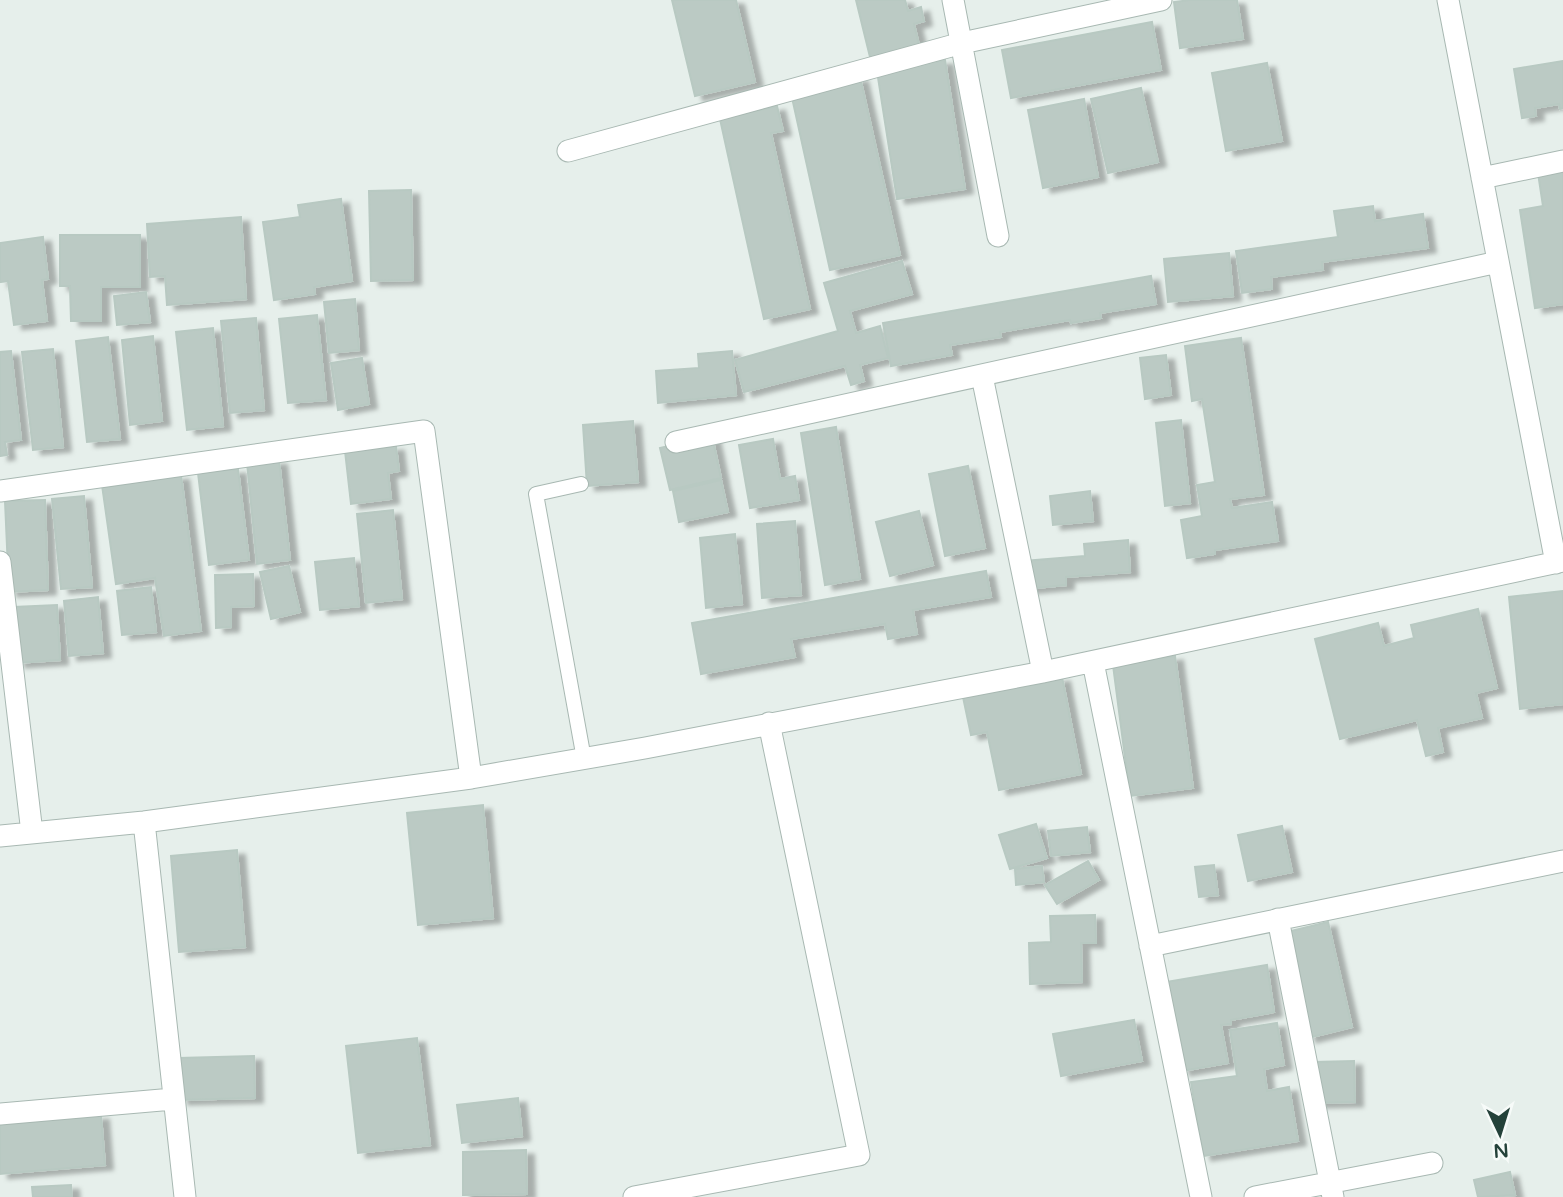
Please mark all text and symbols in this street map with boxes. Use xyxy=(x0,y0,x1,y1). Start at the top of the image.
north arrow xyxy=(1465,1099,1535,1169)
text: N xyxy=(1493,1138,1509,1161)

